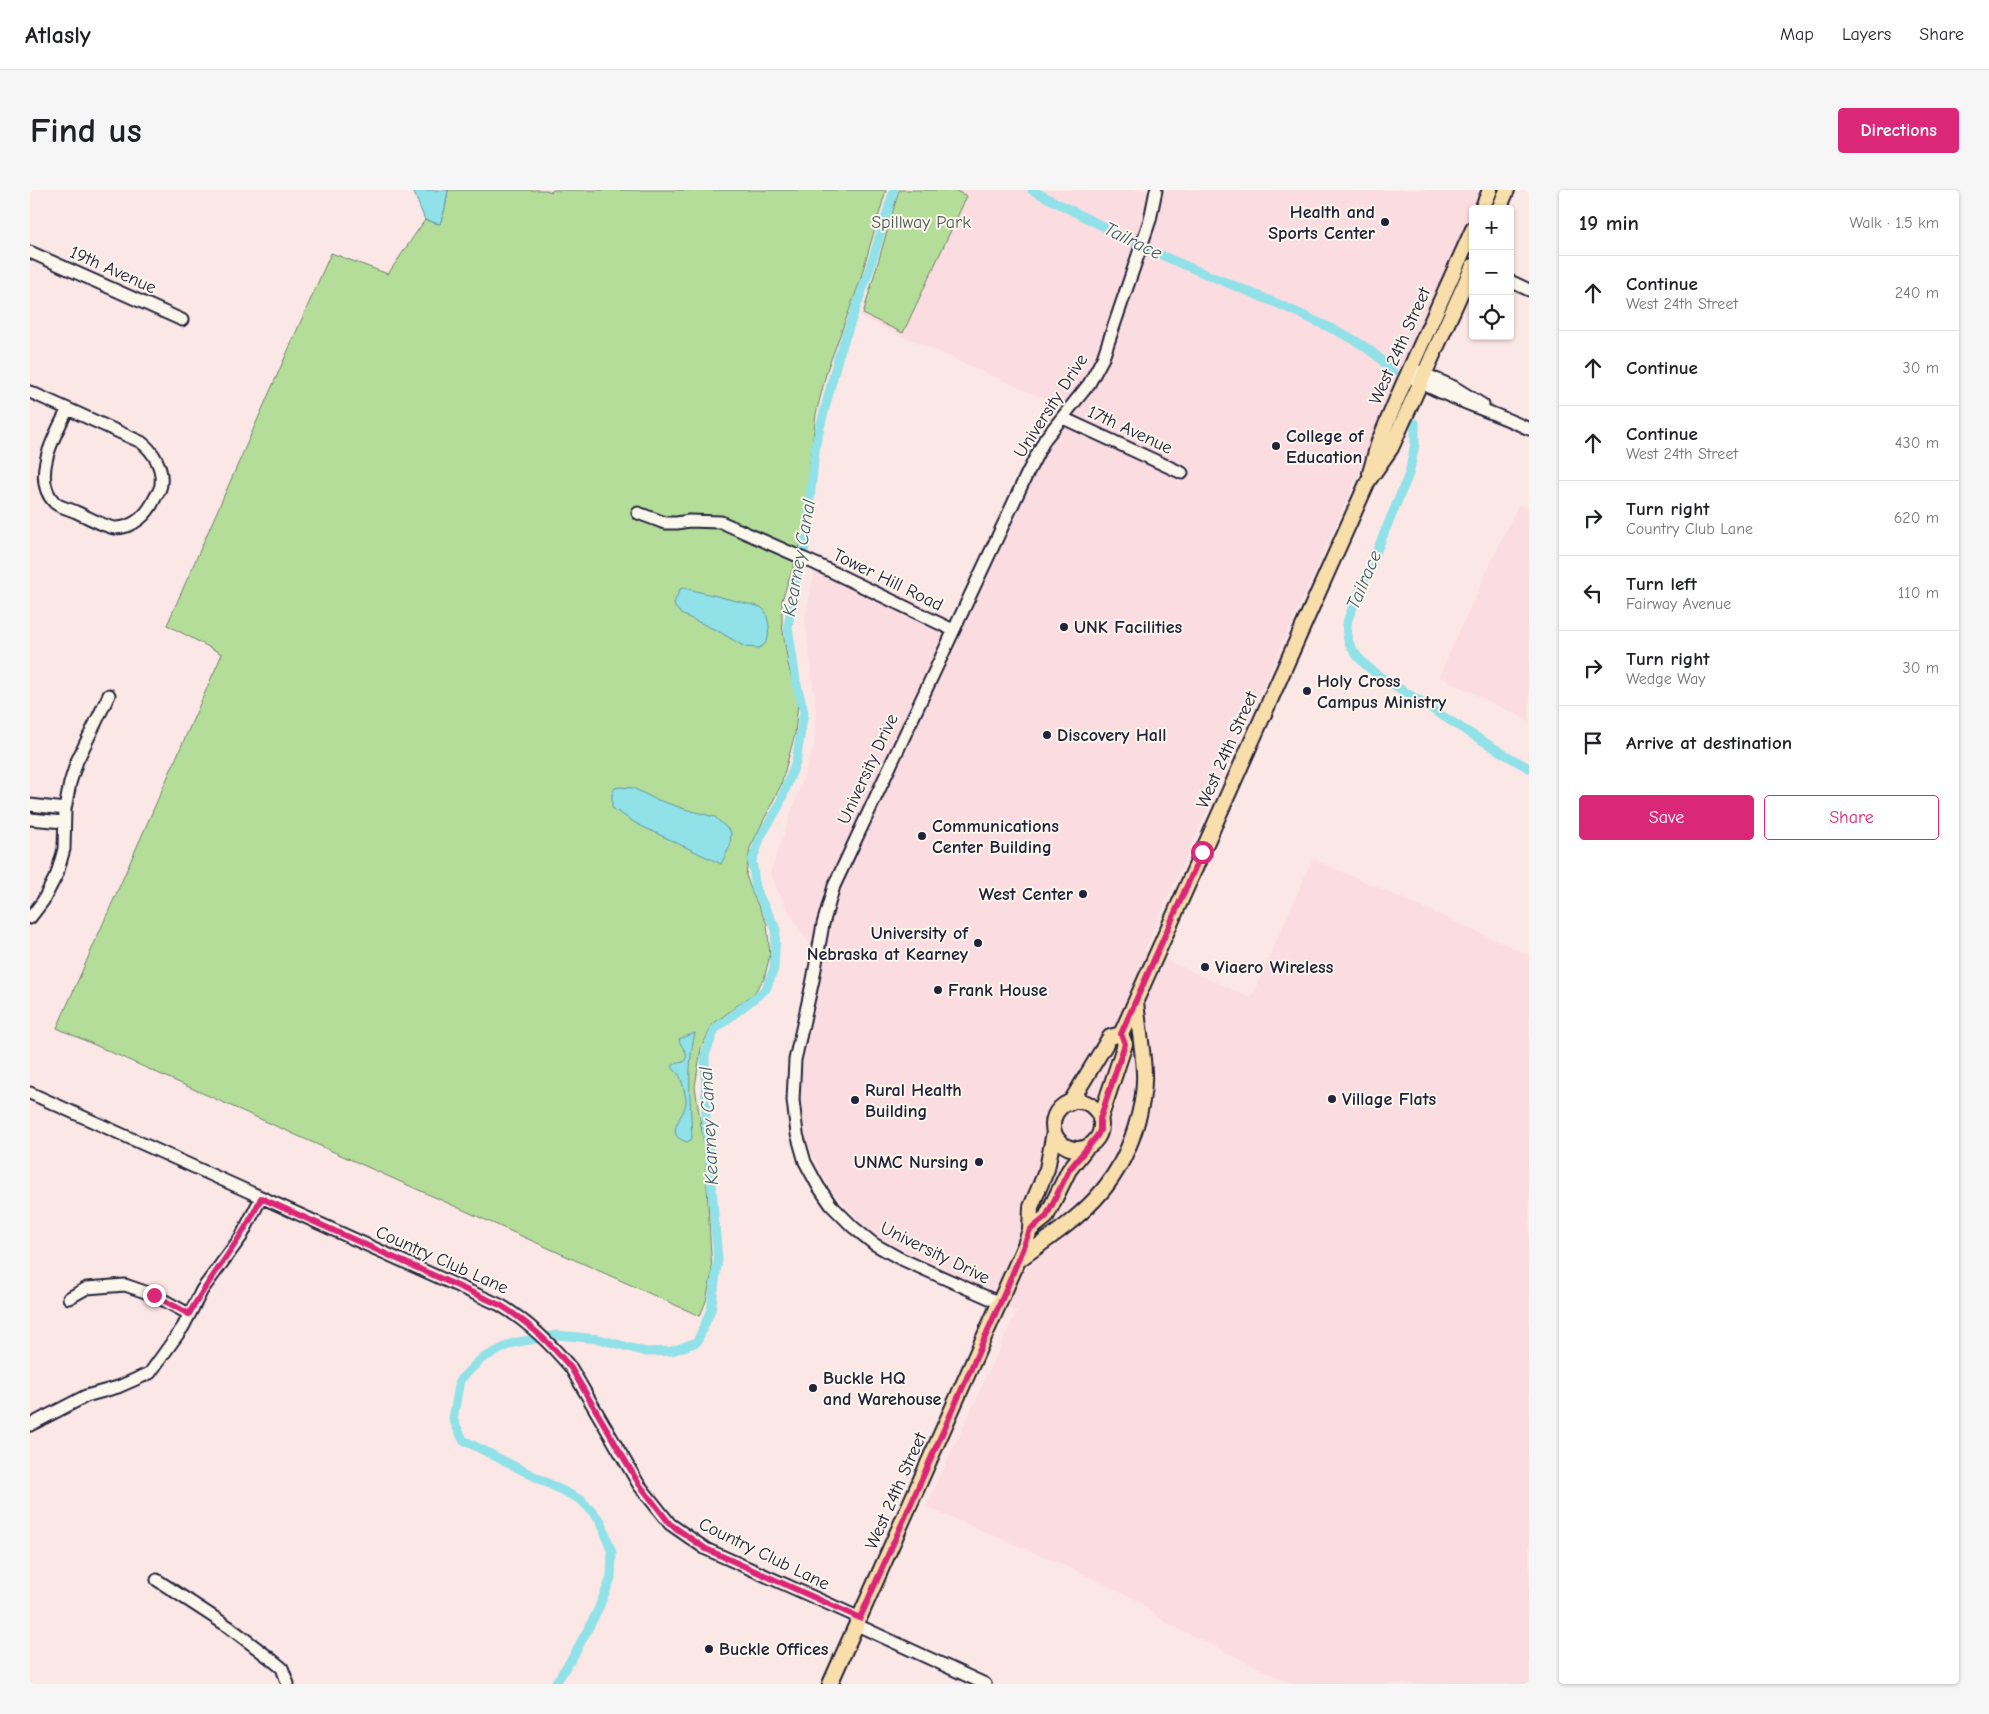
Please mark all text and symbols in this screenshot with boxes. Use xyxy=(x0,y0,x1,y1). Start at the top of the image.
text: Atlasly xyxy=(25,21,91,49)
text: Map xyxy=(1780,24,1814,45)
text: Layers xyxy=(1842,24,1891,45)
text: Share xyxy=(1919,24,1964,45)
button: Directions xyxy=(1838,108,1959,153)
text: Find us xyxy=(30,110,142,151)
place label: Health and Sports Center xyxy=(1268,202,1376,244)
map controls xyxy=(1469,205,1514,340)
button: + xyxy=(1469,205,1514,250)
text: 19 min xyxy=(1579,211,1639,235)
park label: Spillway Park xyxy=(871,212,971,233)
text: Walk · 1.5 km xyxy=(1849,214,1939,232)
marker: Health and Sports Center xyxy=(1379,216,1391,228)
water label: Tailrace xyxy=(1100,218,1166,265)
street label: 19th Avenue xyxy=(67,242,159,298)
button: − xyxy=(1469,250,1514,295)
text: Continue xyxy=(1626,273,1698,295)
icon: ahead xyxy=(1579,279,1607,307)
street label: West 24th Street xyxy=(1365,283,1436,408)
text: 240 m xyxy=(1895,284,1939,302)
button: locate xyxy=(1469,295,1514,340)
text: West 24th Street xyxy=(1626,295,1738,313)
street label: University Drive xyxy=(1010,350,1092,462)
icon: ahead xyxy=(1579,354,1607,382)
text: Continue xyxy=(1626,357,1698,379)
text: 30 m xyxy=(1903,359,1939,377)
street label: 17th Avenue xyxy=(1084,401,1176,459)
text: Continue xyxy=(1626,423,1698,445)
place label: College of Education xyxy=(1286,426,1365,468)
icon: ahead xyxy=(1579,429,1607,457)
text: 430 m xyxy=(1895,434,1939,452)
marker: College of Education xyxy=(1270,440,1282,452)
text: West 24th Street xyxy=(1626,445,1738,463)
water label: Kearney Canal xyxy=(778,497,820,618)
text: Turn right xyxy=(1626,498,1710,520)
icon: right xyxy=(1579,504,1607,532)
text: 620 m xyxy=(1894,509,1939,527)
text: Country Club Lane xyxy=(1626,520,1753,538)
street label: Tower Hill Road xyxy=(830,544,946,616)
water label: Tailrace xyxy=(1342,547,1386,613)
text: Turn left xyxy=(1626,573,1697,595)
icon: left xyxy=(1579,579,1607,607)
text: 110 m xyxy=(1898,584,1939,602)
text: Fairway Avenue xyxy=(1626,595,1731,613)
place label: UNK Facilities xyxy=(1074,617,1182,638)
marker: UNK Facilities xyxy=(1058,621,1070,633)
text: Turn right xyxy=(1626,648,1710,670)
icon: right xyxy=(1579,654,1607,682)
text: 30 m xyxy=(1903,659,1939,677)
text: Wedge Way xyxy=(1626,670,1705,688)
place label: Holy Cross Campus Ministry xyxy=(1317,671,1447,713)
marker: Holy Cross Campus Ministry xyxy=(1301,685,1313,697)
street label: West 24th Street xyxy=(1192,687,1263,812)
street label: University Drive xyxy=(833,710,903,828)
place label: Discovery Hall xyxy=(1057,725,1167,746)
marker: Discovery Hall xyxy=(1041,729,1053,741)
icon: arrive xyxy=(1579,729,1607,757)
text: Arrive at destination xyxy=(1626,732,1792,754)
button: Save xyxy=(1579,795,1754,840)
button: Share xyxy=(1764,795,1939,840)
place label: Communications Center Building xyxy=(932,816,1059,858)
marker: Communications Center Building xyxy=(916,830,928,842)
route start xyxy=(1191,841,1214,864)
place label: West Center xyxy=(979,884,1074,905)
marker: West Center xyxy=(1077,888,1089,900)
place label: University of Nebraska at Kearney xyxy=(807,923,969,965)
marker: University of Nebraska at Kearney xyxy=(972,937,984,949)
place label: Viaero Wireless xyxy=(1215,957,1334,978)
marker: Viaero Wireless xyxy=(1199,961,1211,973)
place label: Frank House xyxy=(948,980,1047,1001)
marker: Frank House xyxy=(932,984,944,996)
water label: Kearney Canal xyxy=(695,1066,723,1186)
place label: Rural Health Building xyxy=(865,1080,962,1122)
place label: Village Flats xyxy=(1342,1089,1437,1110)
marker: Village Flats xyxy=(1326,1093,1338,1105)
marker: Rural Health Building xyxy=(849,1094,861,1106)
place label: UNMC Nursing xyxy=(854,1152,969,1173)
marker: UNMC Nursing xyxy=(973,1156,985,1168)
street label: University Drive xyxy=(877,1217,993,1289)
street label: Country Club Lane xyxy=(372,1221,512,1299)
route end xyxy=(143,1284,166,1307)
place label: Buckle HQ and Warehouse xyxy=(823,1368,942,1410)
marker: Buckle HQ and Warehouse xyxy=(807,1382,819,1394)
street label: West 24th Street xyxy=(861,1428,932,1553)
street label: Country Club Lane xyxy=(695,1513,833,1595)
place label: Buckle Offices xyxy=(719,1639,829,1660)
marker: Buckle Offices xyxy=(703,1643,715,1655)

